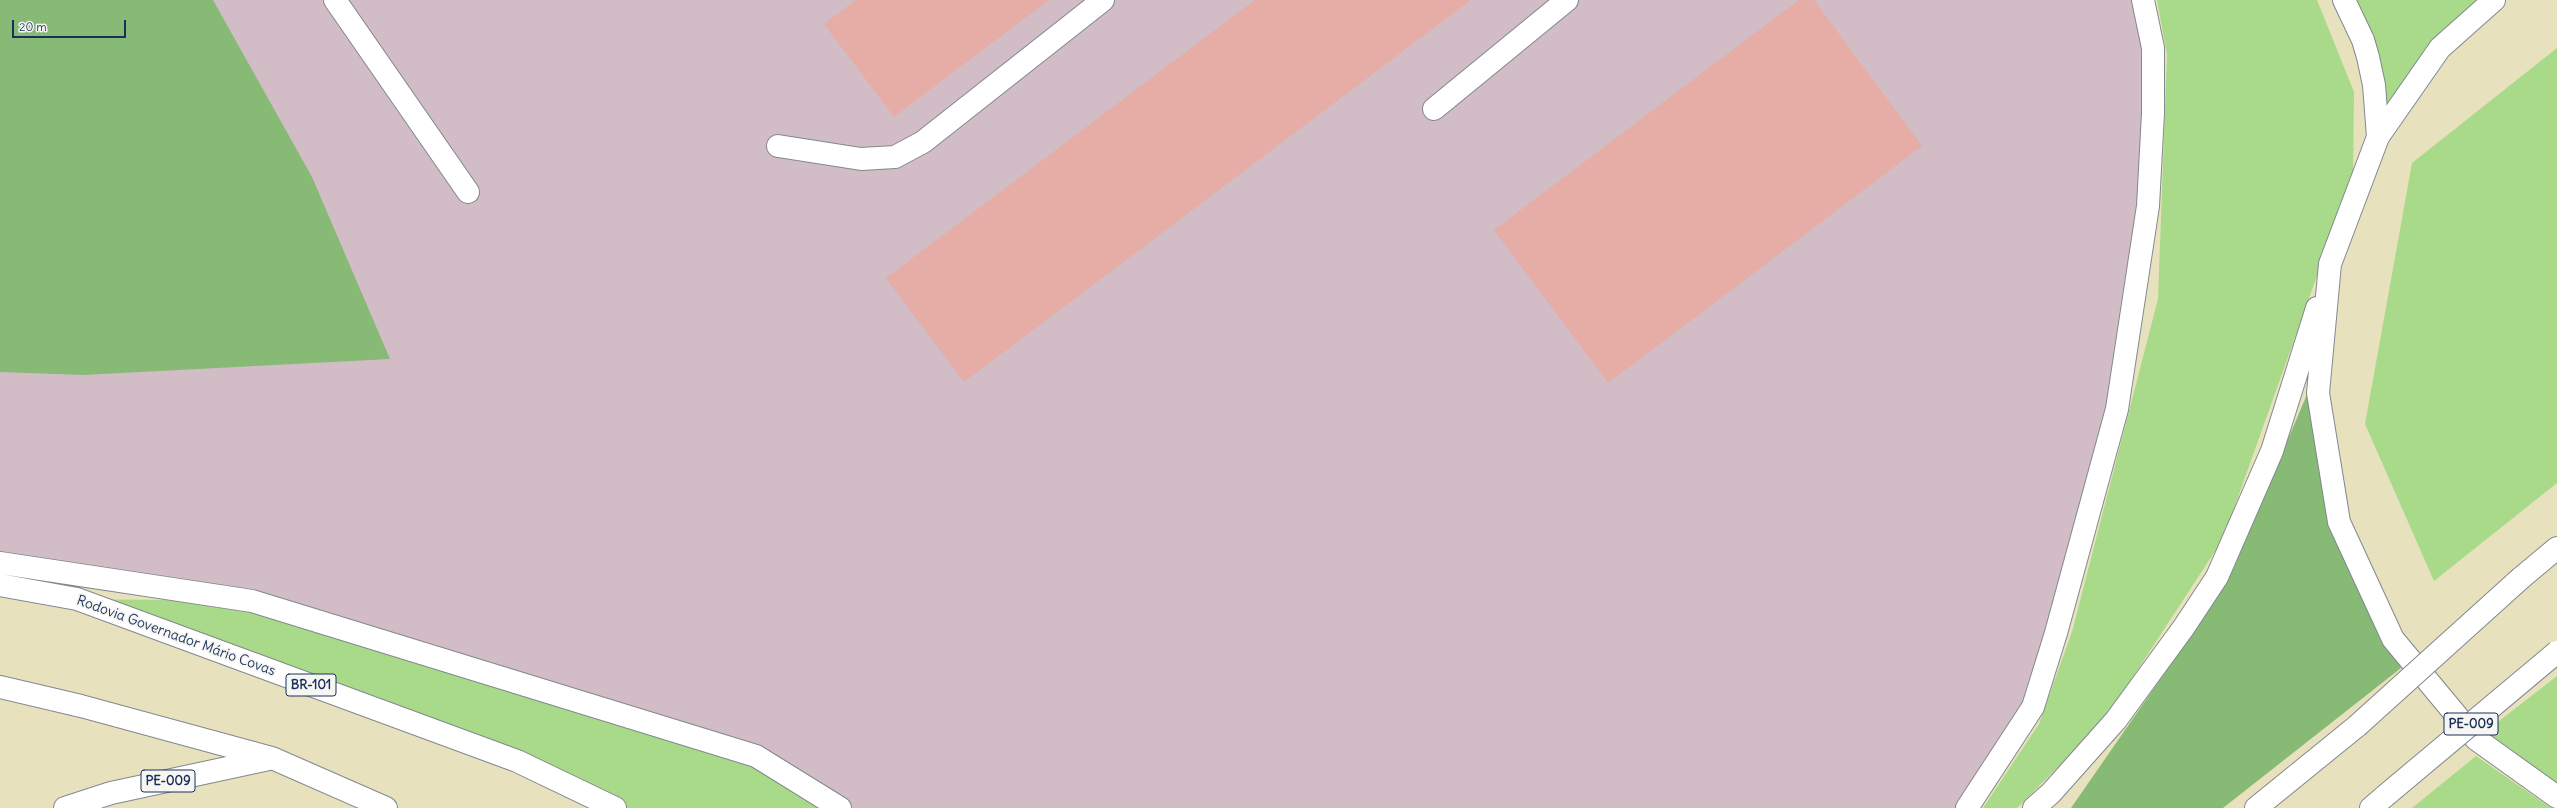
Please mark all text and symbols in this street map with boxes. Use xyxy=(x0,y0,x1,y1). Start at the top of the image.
scale bar xyxy=(14,12,128,38)
text: 20 m xyxy=(19,19,47,34)
street label: Rodovia Governador Mário Covas xyxy=(74,592,278,680)
road number: BR-101 xyxy=(286,674,336,696)
road number: PE-009 xyxy=(2444,713,2498,735)
road number: PE-009 xyxy=(141,770,195,792)

